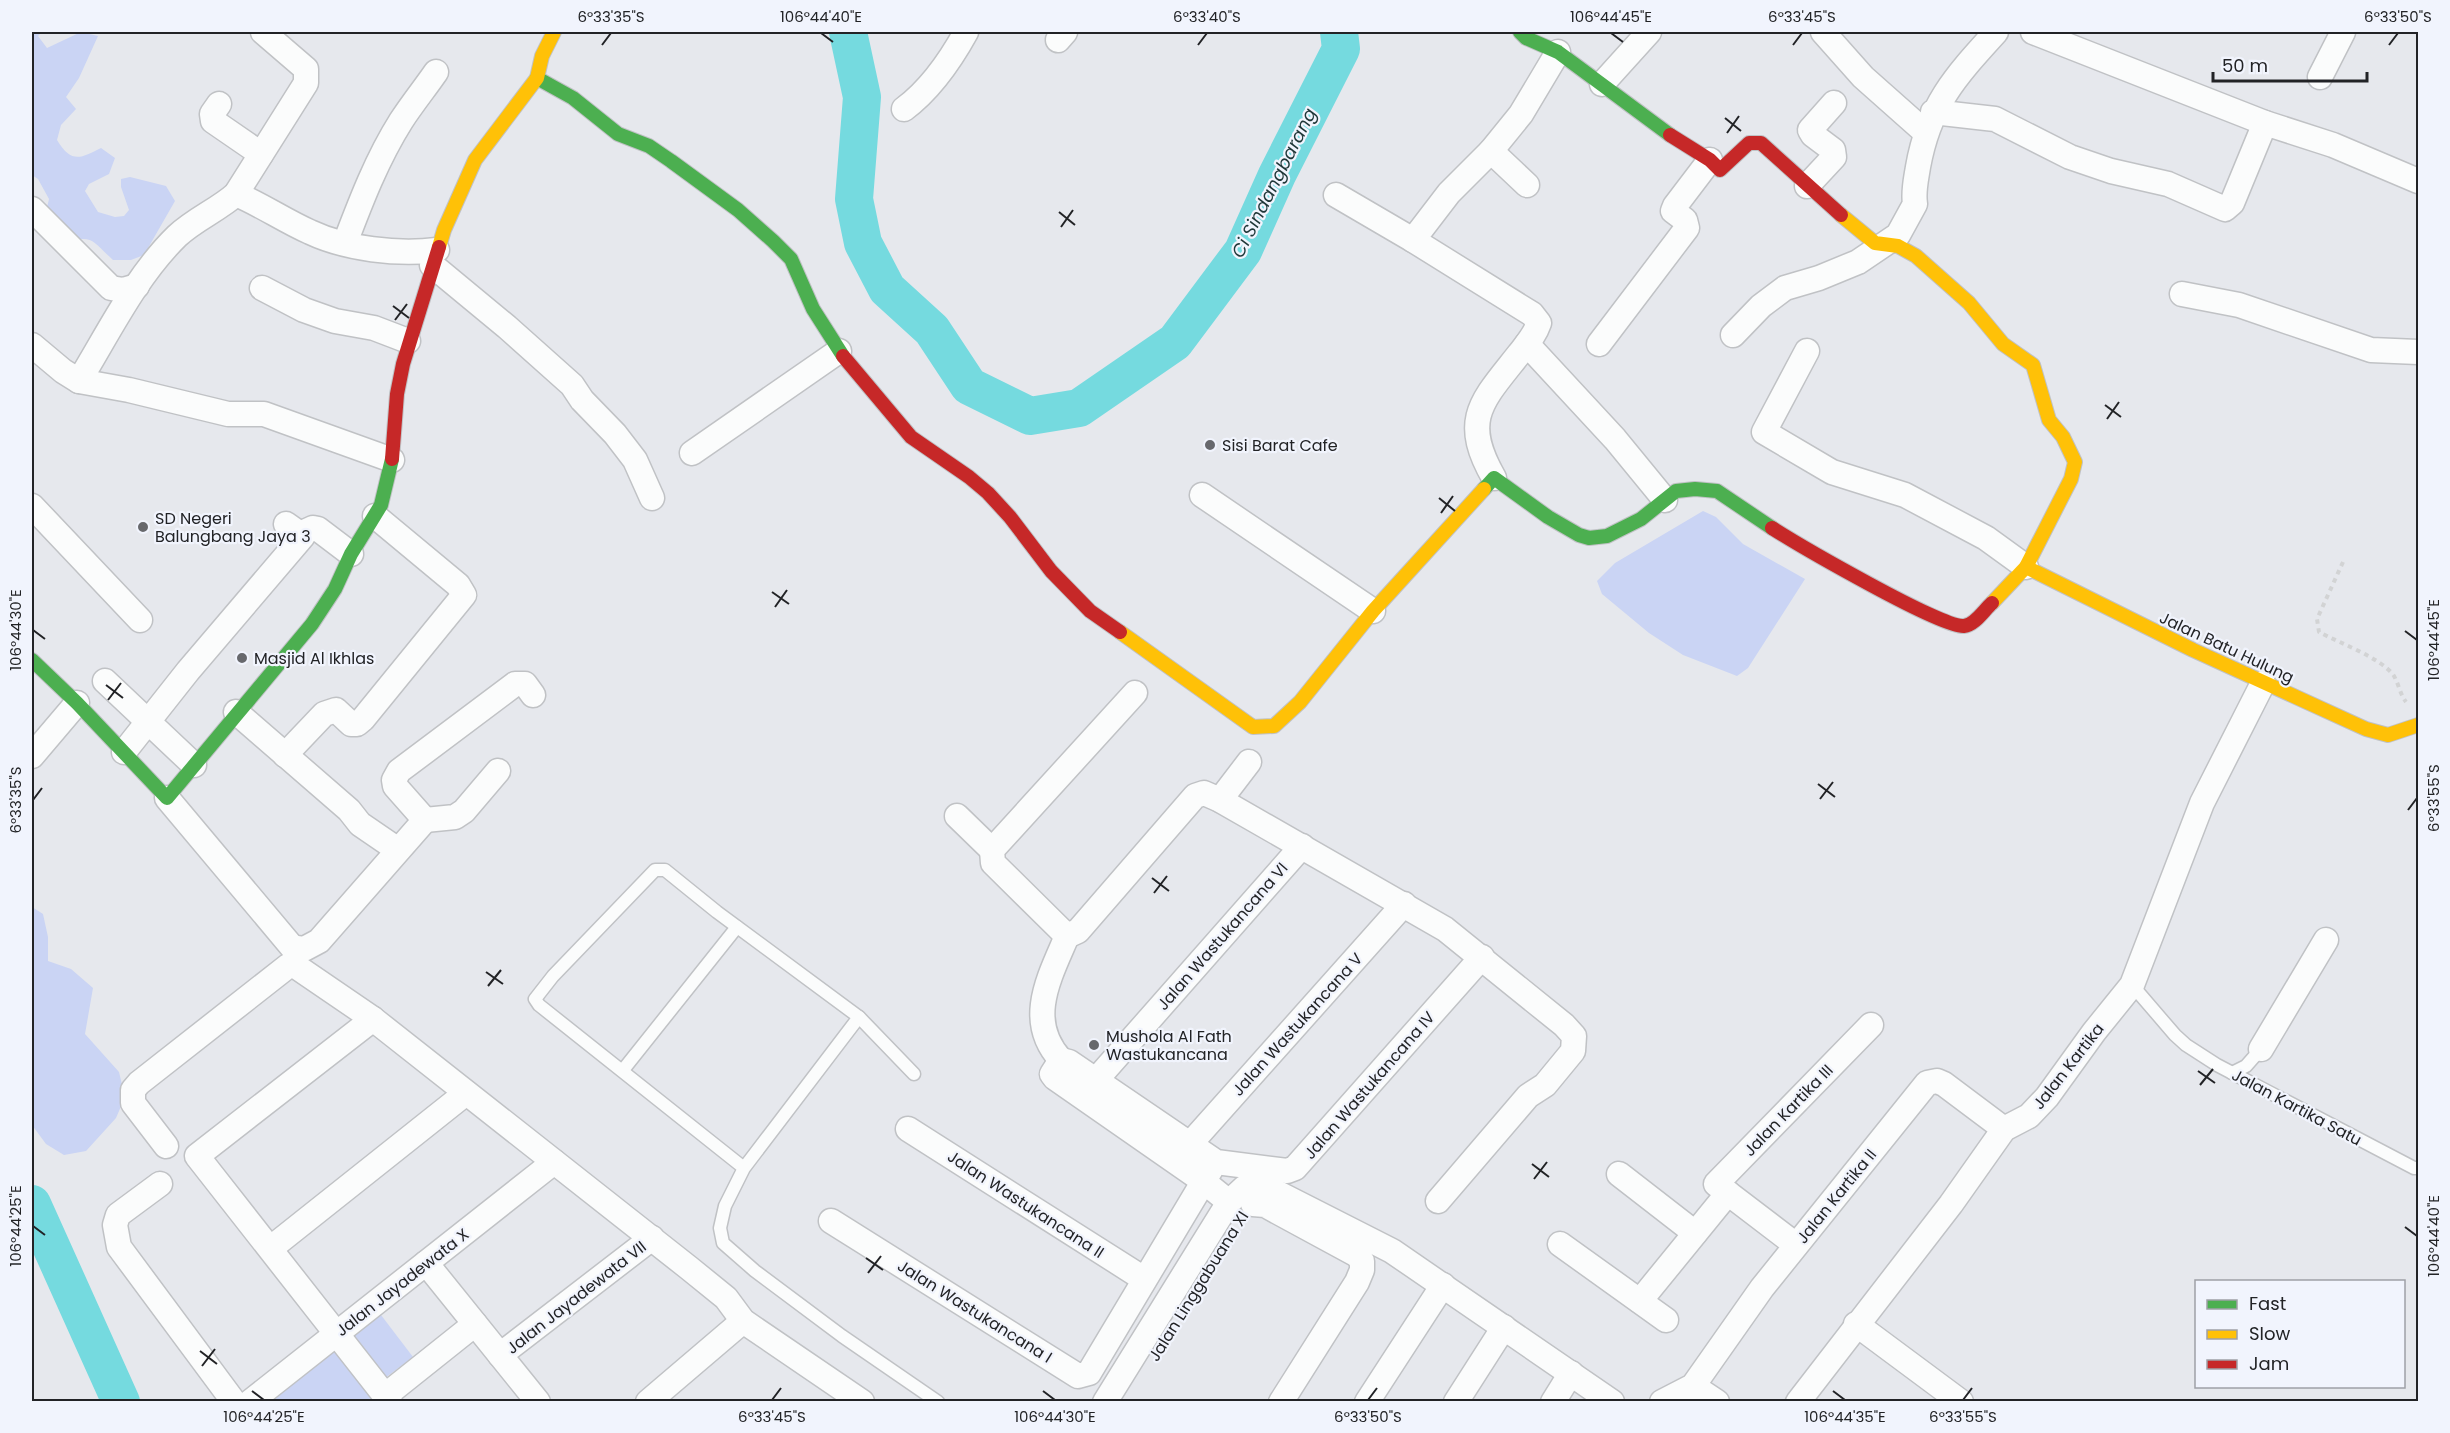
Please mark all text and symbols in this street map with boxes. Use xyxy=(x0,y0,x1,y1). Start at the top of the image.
text: 6°33'35"S xyxy=(577,6,645,27)
text: 106°44'40"E xyxy=(780,6,862,27)
text: 6°33'40"S xyxy=(1173,6,1241,27)
text: 106°44'45"E xyxy=(1570,6,1652,27)
text: 6°33'45"S xyxy=(1768,6,1836,27)
text: 6°33'50"S xyxy=(2364,6,2432,27)
scale bar xyxy=(2213,45,2368,83)
text: 50 m xyxy=(2222,53,2268,78)
water label: Ci Sindangbarang xyxy=(1225,104,1322,262)
place label: Sisi Barat Cafe xyxy=(1222,434,1338,457)
marker: Sisi Barat Cafe xyxy=(1203,438,1217,452)
place label: SD Negeri Balungbang Jaya 3 xyxy=(155,507,311,548)
marker: SD Negeri Balungbang Jaya 3 xyxy=(136,520,150,534)
text: 106°44'30"E xyxy=(5,589,26,671)
text: 106°44'45"E xyxy=(2423,599,2444,681)
street label: Jalan Batu Hulung xyxy=(2156,606,2298,689)
place label: Masjid Al Ikhlas xyxy=(254,647,374,670)
marker: Masjid Al Ikhlas xyxy=(235,651,249,665)
text: 6°33'55"S xyxy=(2423,764,2444,832)
text: 6°33'35"S xyxy=(5,766,26,834)
street label: Jalan Wastukancana VI xyxy=(1152,857,1293,1015)
street label: Jalan Wastukancana V xyxy=(1227,948,1368,1101)
street label: Jalan Wastukancana IV xyxy=(1299,1006,1440,1164)
street label: Jalan Kartika xyxy=(2027,1018,2109,1114)
place label: Mushola Al Fath Wastukancana xyxy=(1106,1025,1232,1066)
marker: Mushola Al Fath Wastukancana xyxy=(1087,1038,1101,1052)
street label: Jalan Kartika III xyxy=(1738,1059,1838,1161)
street label: Jalan Kartika Satu xyxy=(2228,1063,2366,1151)
street label: Jalan Kartika II xyxy=(1791,1144,1882,1249)
street label: Jalan Wastukancana II xyxy=(943,1145,1108,1264)
text: 106°44'25"E xyxy=(5,1185,26,1267)
text: 106°44'40"E xyxy=(2423,1195,2444,1277)
street label: Jalan Linggabuana XI xyxy=(1143,1207,1254,1366)
street label: Jalan Jayadewata X xyxy=(331,1223,474,1342)
street label: Jalan Jayadewata VII xyxy=(501,1235,651,1359)
street label: Jalan Wastukancana I xyxy=(893,1254,1057,1368)
legend xyxy=(2195,1280,2405,1388)
text: Fast xyxy=(2249,1291,2286,1316)
text: Slow xyxy=(2249,1321,2291,1346)
text: Jam xyxy=(2249,1351,2289,1376)
text: 106°44'25"E xyxy=(223,1406,305,1427)
text: 6°33'45"S xyxy=(738,1406,806,1427)
text: 106°44'30"E xyxy=(1014,1406,1096,1427)
text: 6°33'50"S xyxy=(1334,1406,1402,1427)
text: 106°44'35"E xyxy=(1804,1406,1886,1427)
text: 6°33'55"S xyxy=(1929,1406,1997,1427)

